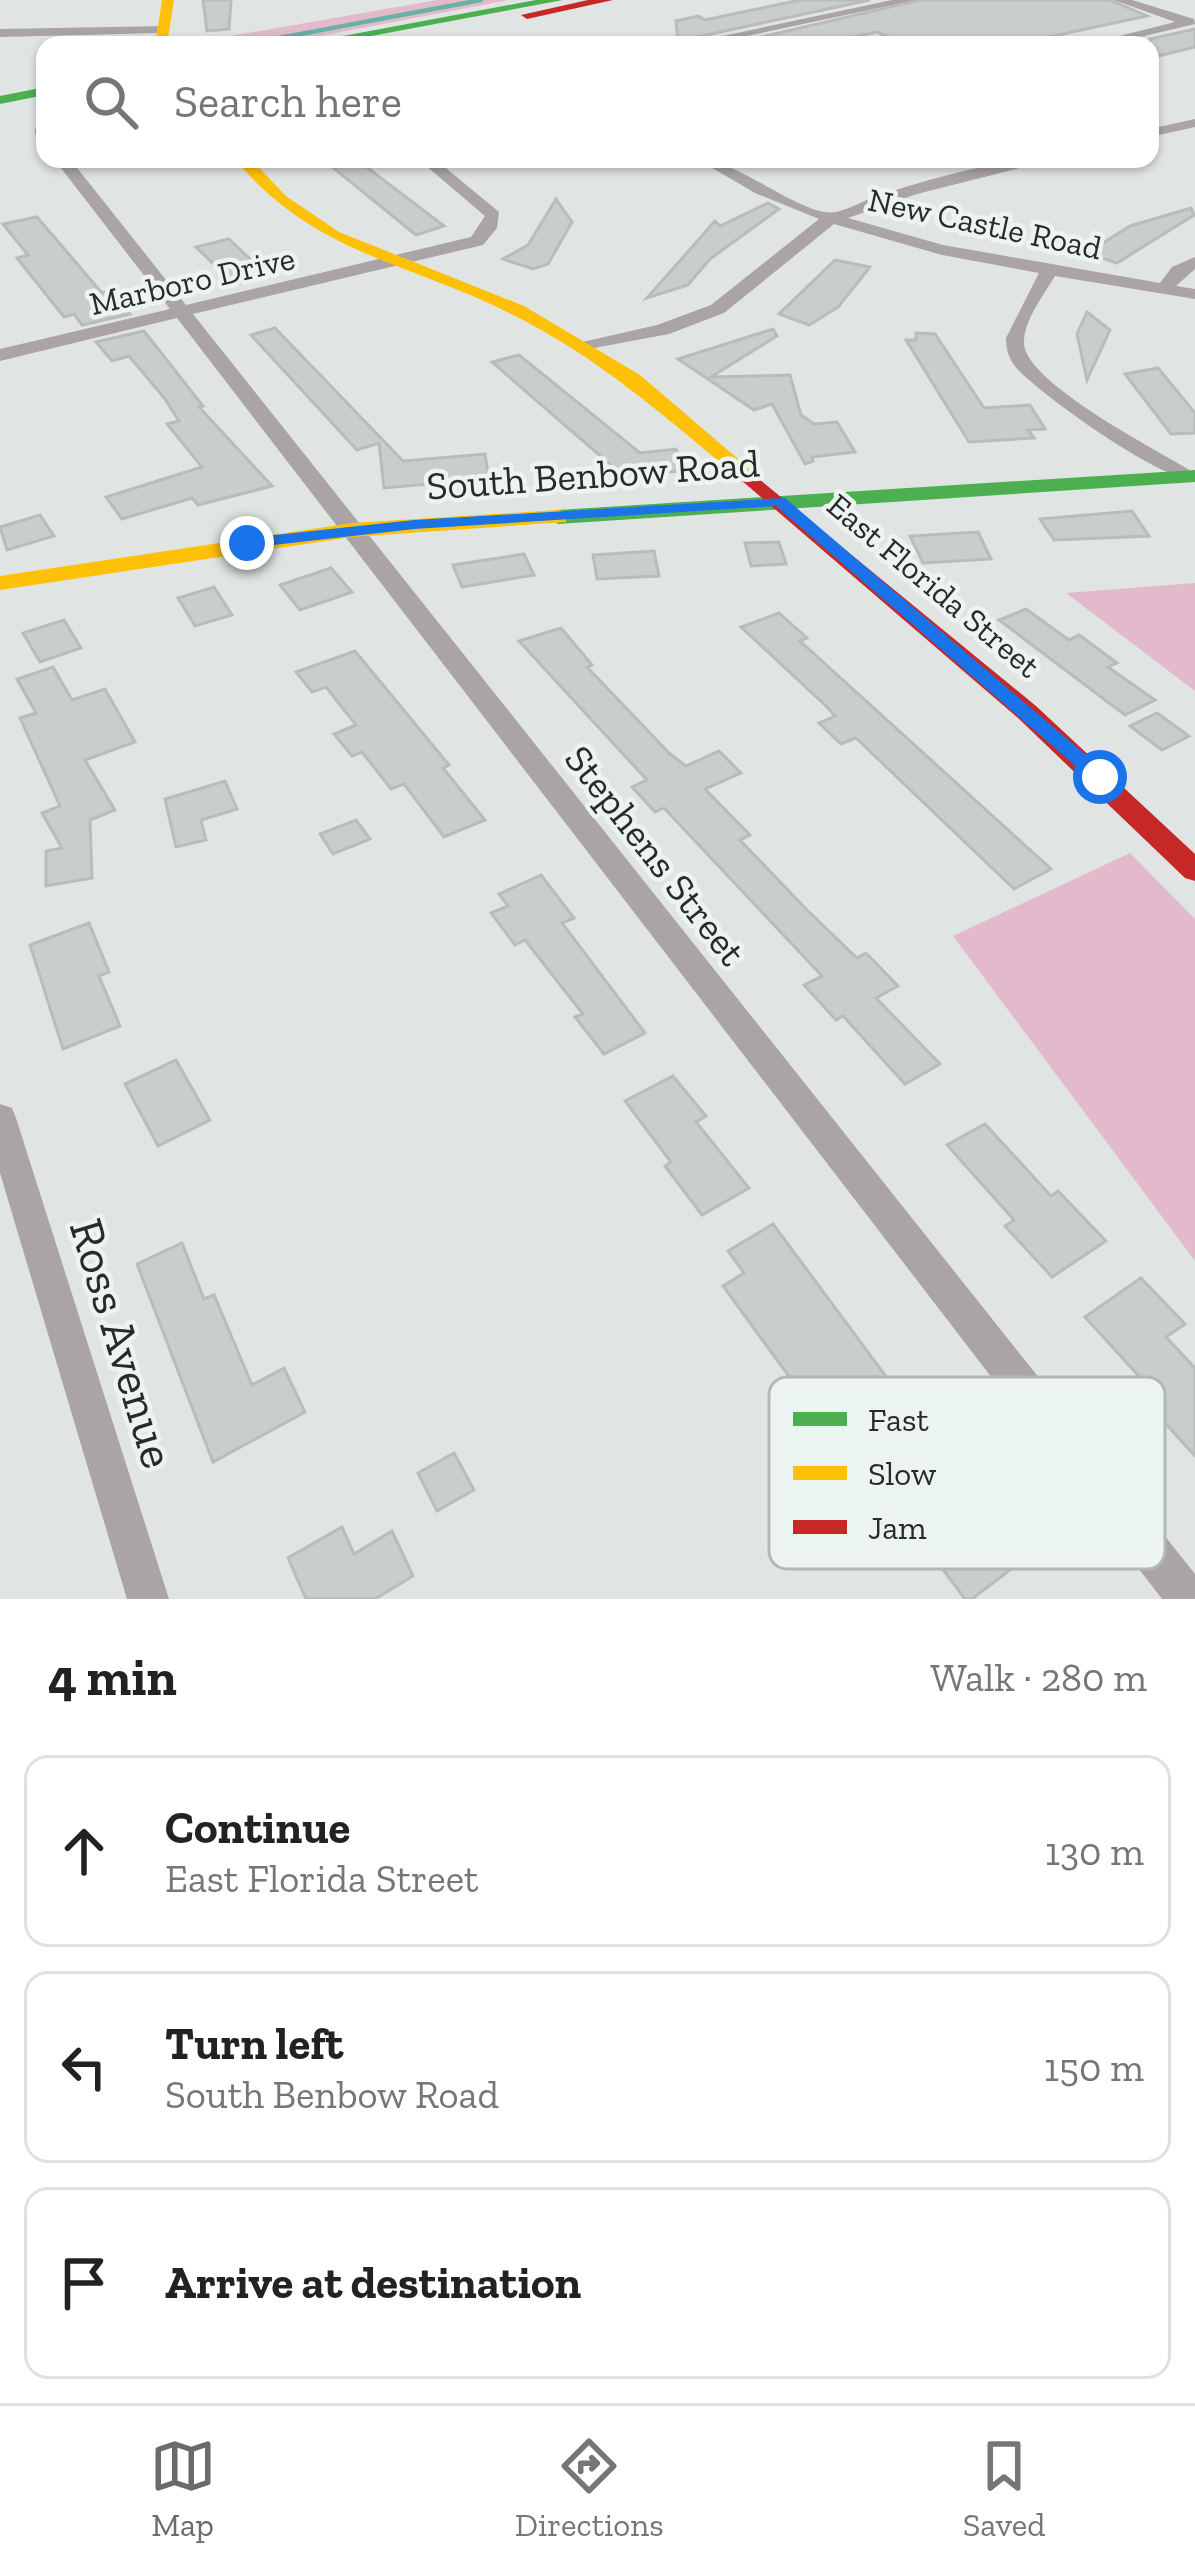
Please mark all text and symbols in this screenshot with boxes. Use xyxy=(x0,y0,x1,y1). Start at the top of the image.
search box xyxy=(36,36,1159,168)
icon: search xyxy=(78,69,144,135)
text: Search here xyxy=(174,75,402,129)
street label: New Castle Road xyxy=(865,180,1105,267)
street label: Marboro Drive xyxy=(86,238,298,323)
street label: South Benbow Road xyxy=(425,439,761,510)
street label: East Florida Street xyxy=(820,485,1048,686)
route end xyxy=(220,516,274,570)
street label: Stephens Street xyxy=(555,736,756,975)
route start xyxy=(1073,750,1127,804)
street label: Ross Avenue xyxy=(58,1212,187,1474)
legend xyxy=(769,1377,1165,1569)
text: Fast xyxy=(868,1400,929,1439)
text: Slow xyxy=(868,1454,936,1493)
text: Jam xyxy=(868,1508,927,1547)
text: 4 min xyxy=(48,1647,177,1708)
text: Walk · 280 m xyxy=(931,1654,1147,1701)
text: Continue xyxy=(165,1801,350,1855)
icon: ahead xyxy=(51,1818,117,1884)
text: 130 m xyxy=(1045,1828,1144,1875)
text: East Florida Street xyxy=(165,1855,478,1902)
text: Turn left xyxy=(165,2017,343,2071)
icon: left xyxy=(51,2034,117,2100)
text: 150 m xyxy=(1044,2044,1144,2091)
text: South Benbow Road xyxy=(165,2071,499,2118)
icon: arrive xyxy=(51,2250,117,2316)
text: Arrive at destination xyxy=(165,2256,581,2310)
tab: Map xyxy=(150,2433,216,2544)
tab: Directions xyxy=(515,2433,664,2544)
tab: Saved xyxy=(963,2433,1045,2544)

